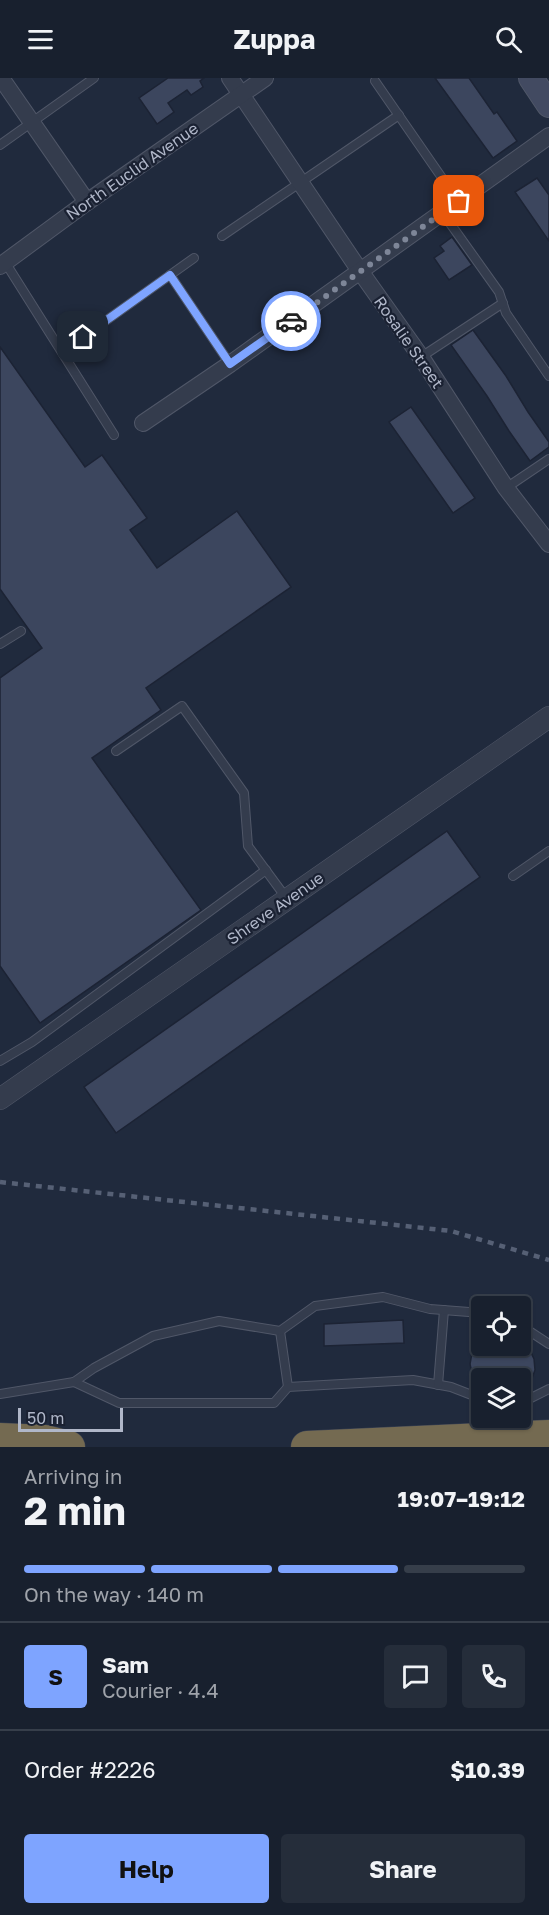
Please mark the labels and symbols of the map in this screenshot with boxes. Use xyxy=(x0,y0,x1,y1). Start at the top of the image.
street label: North Euclid Avenue xyxy=(62,118,202,224)
pin xyxy=(433,175,484,226)
courier xyxy=(261,291,321,351)
street label: Rosalie Street xyxy=(370,292,448,392)
pin xyxy=(57,311,108,362)
street label: Shreve Avenue xyxy=(223,867,327,949)
scale bar xyxy=(18,1405,123,1432)

